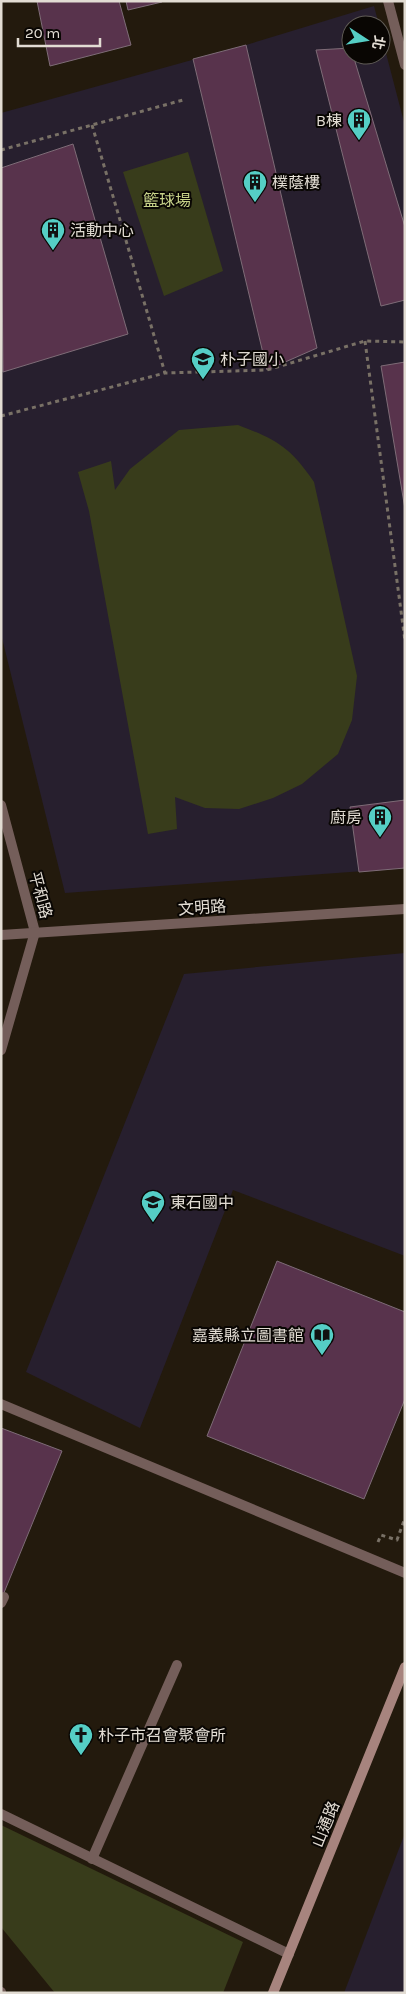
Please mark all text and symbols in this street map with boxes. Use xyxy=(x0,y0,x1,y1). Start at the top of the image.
scale bar xyxy=(18,15,100,47)
north arrow xyxy=(341,15,391,65)
text: 20 m xyxy=(25,24,60,42)
text: 北 xyxy=(368,34,388,51)
building icon: B棟 xyxy=(346,107,372,141)
place label: B棟 xyxy=(316,111,342,130)
building icon: 樸蔭樓 xyxy=(242,169,268,203)
place label: 樸蔭樓 xyxy=(272,173,320,192)
park label: 籃球場 xyxy=(143,191,191,210)
building icon: 活動中心 xyxy=(40,217,66,251)
place label: 活動中心 xyxy=(70,221,134,240)
school or university icon: 朴子國小 xyxy=(190,346,216,380)
place label: 朴子國小 xyxy=(220,350,284,369)
building icon: 廚房 xyxy=(367,804,393,838)
place label: 廚房 xyxy=(330,808,362,827)
street label: 平和路 xyxy=(25,869,56,921)
street label: 文明路 xyxy=(177,896,227,919)
school or university icon: 東石國中 xyxy=(140,1189,166,1223)
place label: 東石國中 xyxy=(170,1193,234,1212)
library icon: 嘉義縣立圖書館 xyxy=(309,1322,335,1356)
place label: 嘉義縣立圖書館 xyxy=(192,1326,304,1345)
church icon: 朴子市召會聚會所 xyxy=(68,1722,94,1756)
place label: 朴子市召會聚會所 xyxy=(98,1726,226,1745)
street label: 山通路 xyxy=(308,1798,343,1850)

